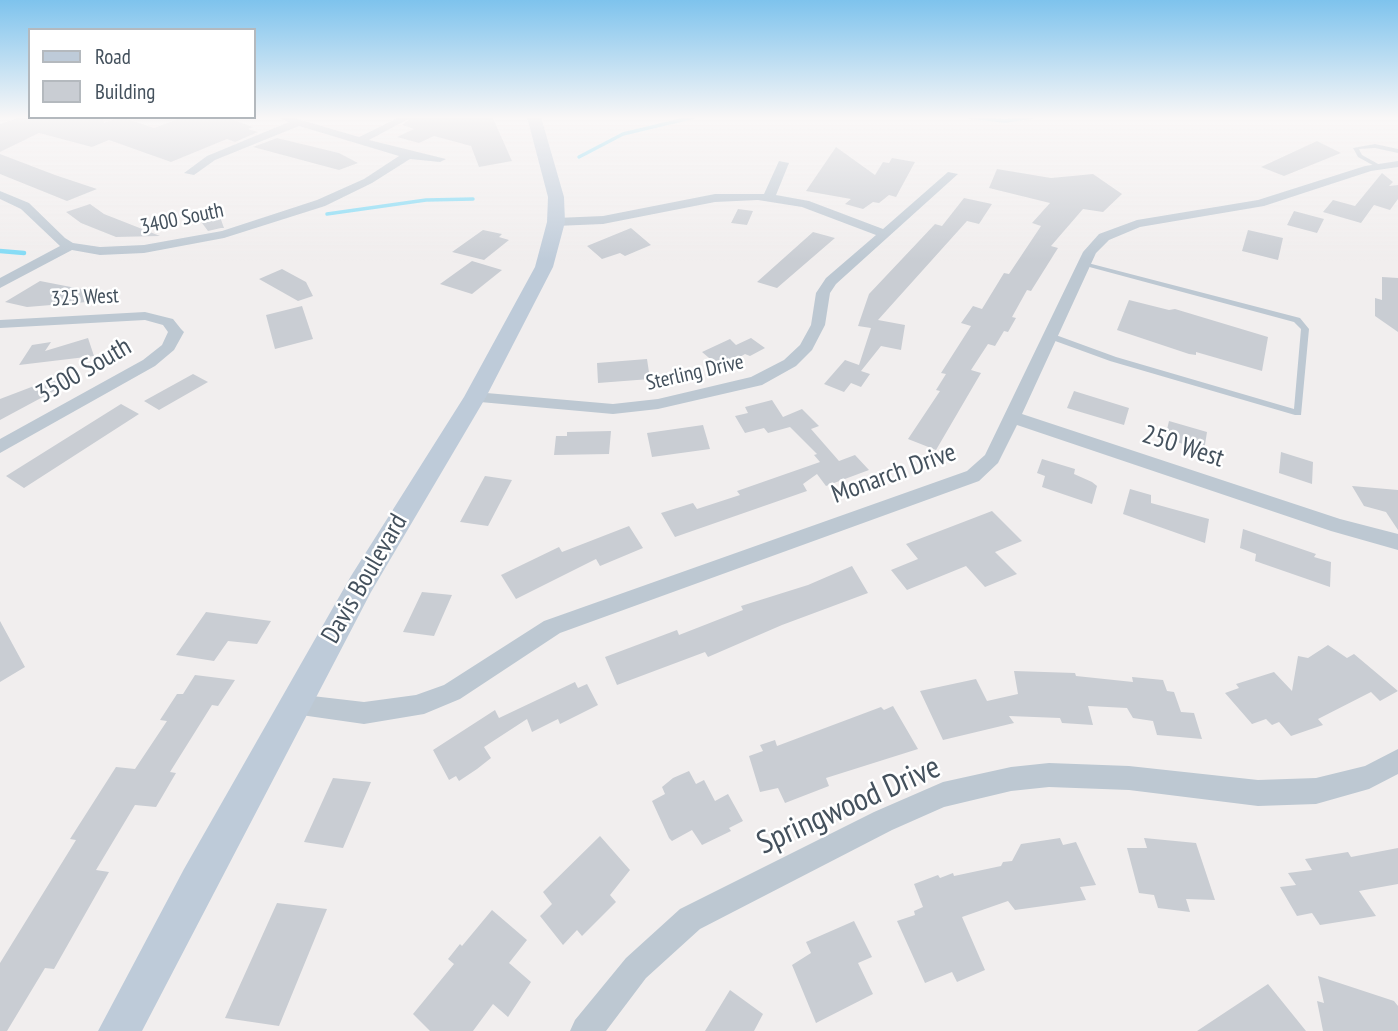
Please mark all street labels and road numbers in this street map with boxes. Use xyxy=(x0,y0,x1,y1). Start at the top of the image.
street label: 3400 South xyxy=(138,198,226,240)
street label: 325 West xyxy=(51,284,119,312)
street label: 3500 South xyxy=(31,331,137,411)
street label: Sterling Drive xyxy=(644,350,746,396)
street label: 250 West xyxy=(1138,419,1228,475)
street label: Monarch Drive xyxy=(827,437,961,511)
street label: Davis Boulevard xyxy=(315,509,415,649)
street label: Springwood Drive xyxy=(752,749,946,863)

